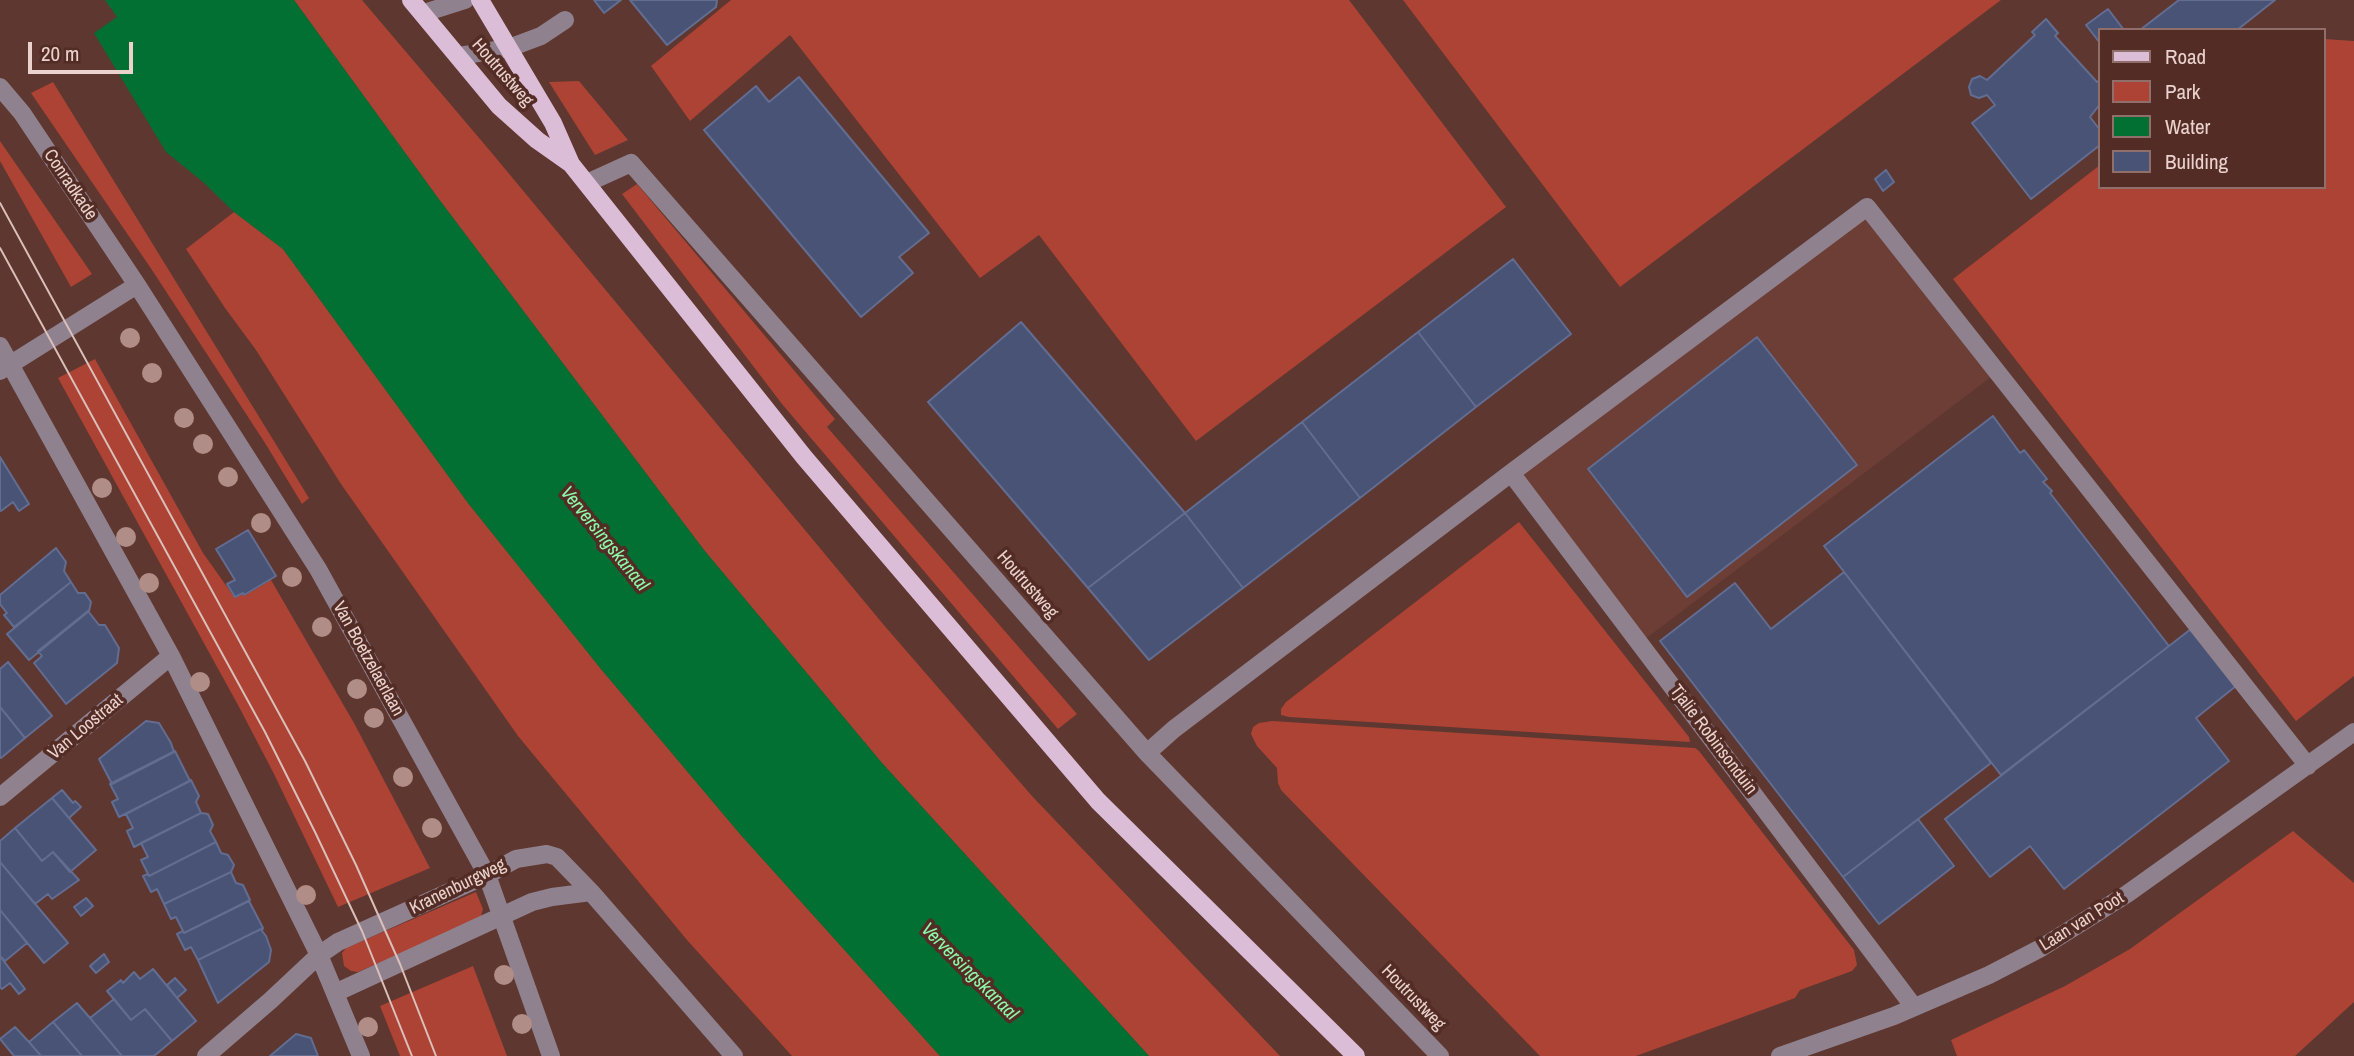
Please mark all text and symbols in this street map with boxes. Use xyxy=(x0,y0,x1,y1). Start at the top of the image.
scale bar xyxy=(32,28,136,72)
legend xyxy=(2098,28,2326,189)
street label: Houtrustweg xyxy=(467,35,537,111)
text: 20 m xyxy=(41,39,79,68)
text: Road xyxy=(2165,42,2206,71)
text: Park xyxy=(2165,77,2200,106)
text: Water xyxy=(2165,112,2210,141)
street label: Conradkade xyxy=(39,146,101,224)
text: Building xyxy=(2165,147,2228,176)
water label: Verversingskanaal xyxy=(555,482,653,596)
street label: Houtrustweg xyxy=(992,547,1062,623)
street label: Van Boetzelaerlaan xyxy=(328,598,408,720)
street label: Tjalie Robinsonduin xyxy=(1665,681,1761,799)
street label: Van Loostraat xyxy=(44,690,128,764)
street label: Kranenburgweg xyxy=(406,854,510,920)
street label: Laan van Poot xyxy=(2036,888,2128,956)
water label: Verversingskanaal xyxy=(916,919,1022,1025)
street label: Houtrustweg xyxy=(1376,961,1450,1035)

